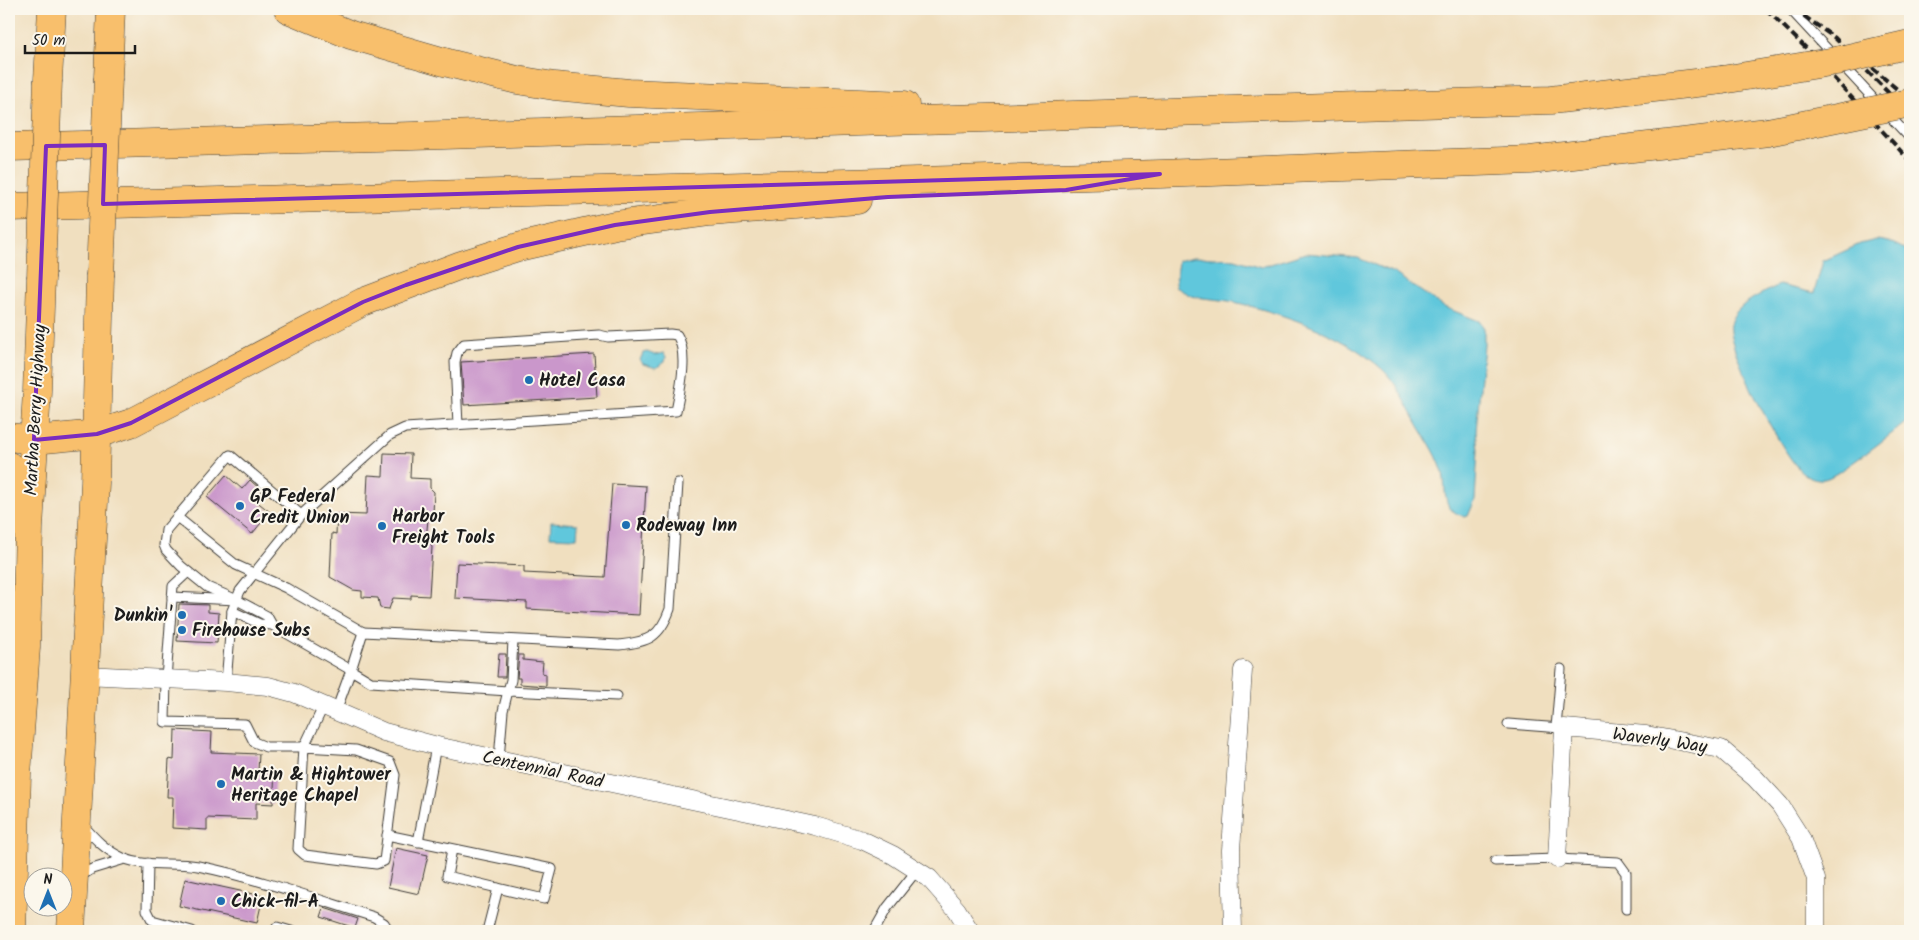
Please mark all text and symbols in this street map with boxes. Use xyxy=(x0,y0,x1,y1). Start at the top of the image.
scale bar xyxy=(25,22,135,54)
text: 50 m xyxy=(32,29,66,53)
street label: Martha Berry Highway xyxy=(18,323,55,497)
place label: Hotel Casa xyxy=(539,367,625,396)
marker: Hotel Casa xyxy=(523,374,535,386)
place label: GP Federal Credit Union xyxy=(250,483,349,533)
marker: GP Federal Credit Union xyxy=(234,500,246,512)
place label: Harbor Freight Tools xyxy=(392,503,496,553)
place label: Rodeway Inn xyxy=(636,512,737,541)
marker: Rodeway Inn xyxy=(620,519,632,531)
marker: Harbor Freight Tools xyxy=(376,520,388,532)
place label: Dunkin' xyxy=(114,602,173,631)
marker: Dunkin' xyxy=(176,609,188,621)
place label: Firehouse Subs xyxy=(192,617,311,646)
marker: Firehouse Subs xyxy=(176,624,188,636)
street label: Waverly Way xyxy=(1611,721,1709,763)
street label: Centennial Road xyxy=(479,743,607,798)
place label: Martin & Hightower Heritage Chapel xyxy=(231,761,392,811)
marker: Martin & Hightower Heritage Chapel xyxy=(215,778,227,790)
north arrow xyxy=(22,868,72,918)
text: N xyxy=(44,869,53,891)
place label: Chick-fil-A xyxy=(231,888,319,917)
marker: Chick-fil-A xyxy=(215,895,227,907)

